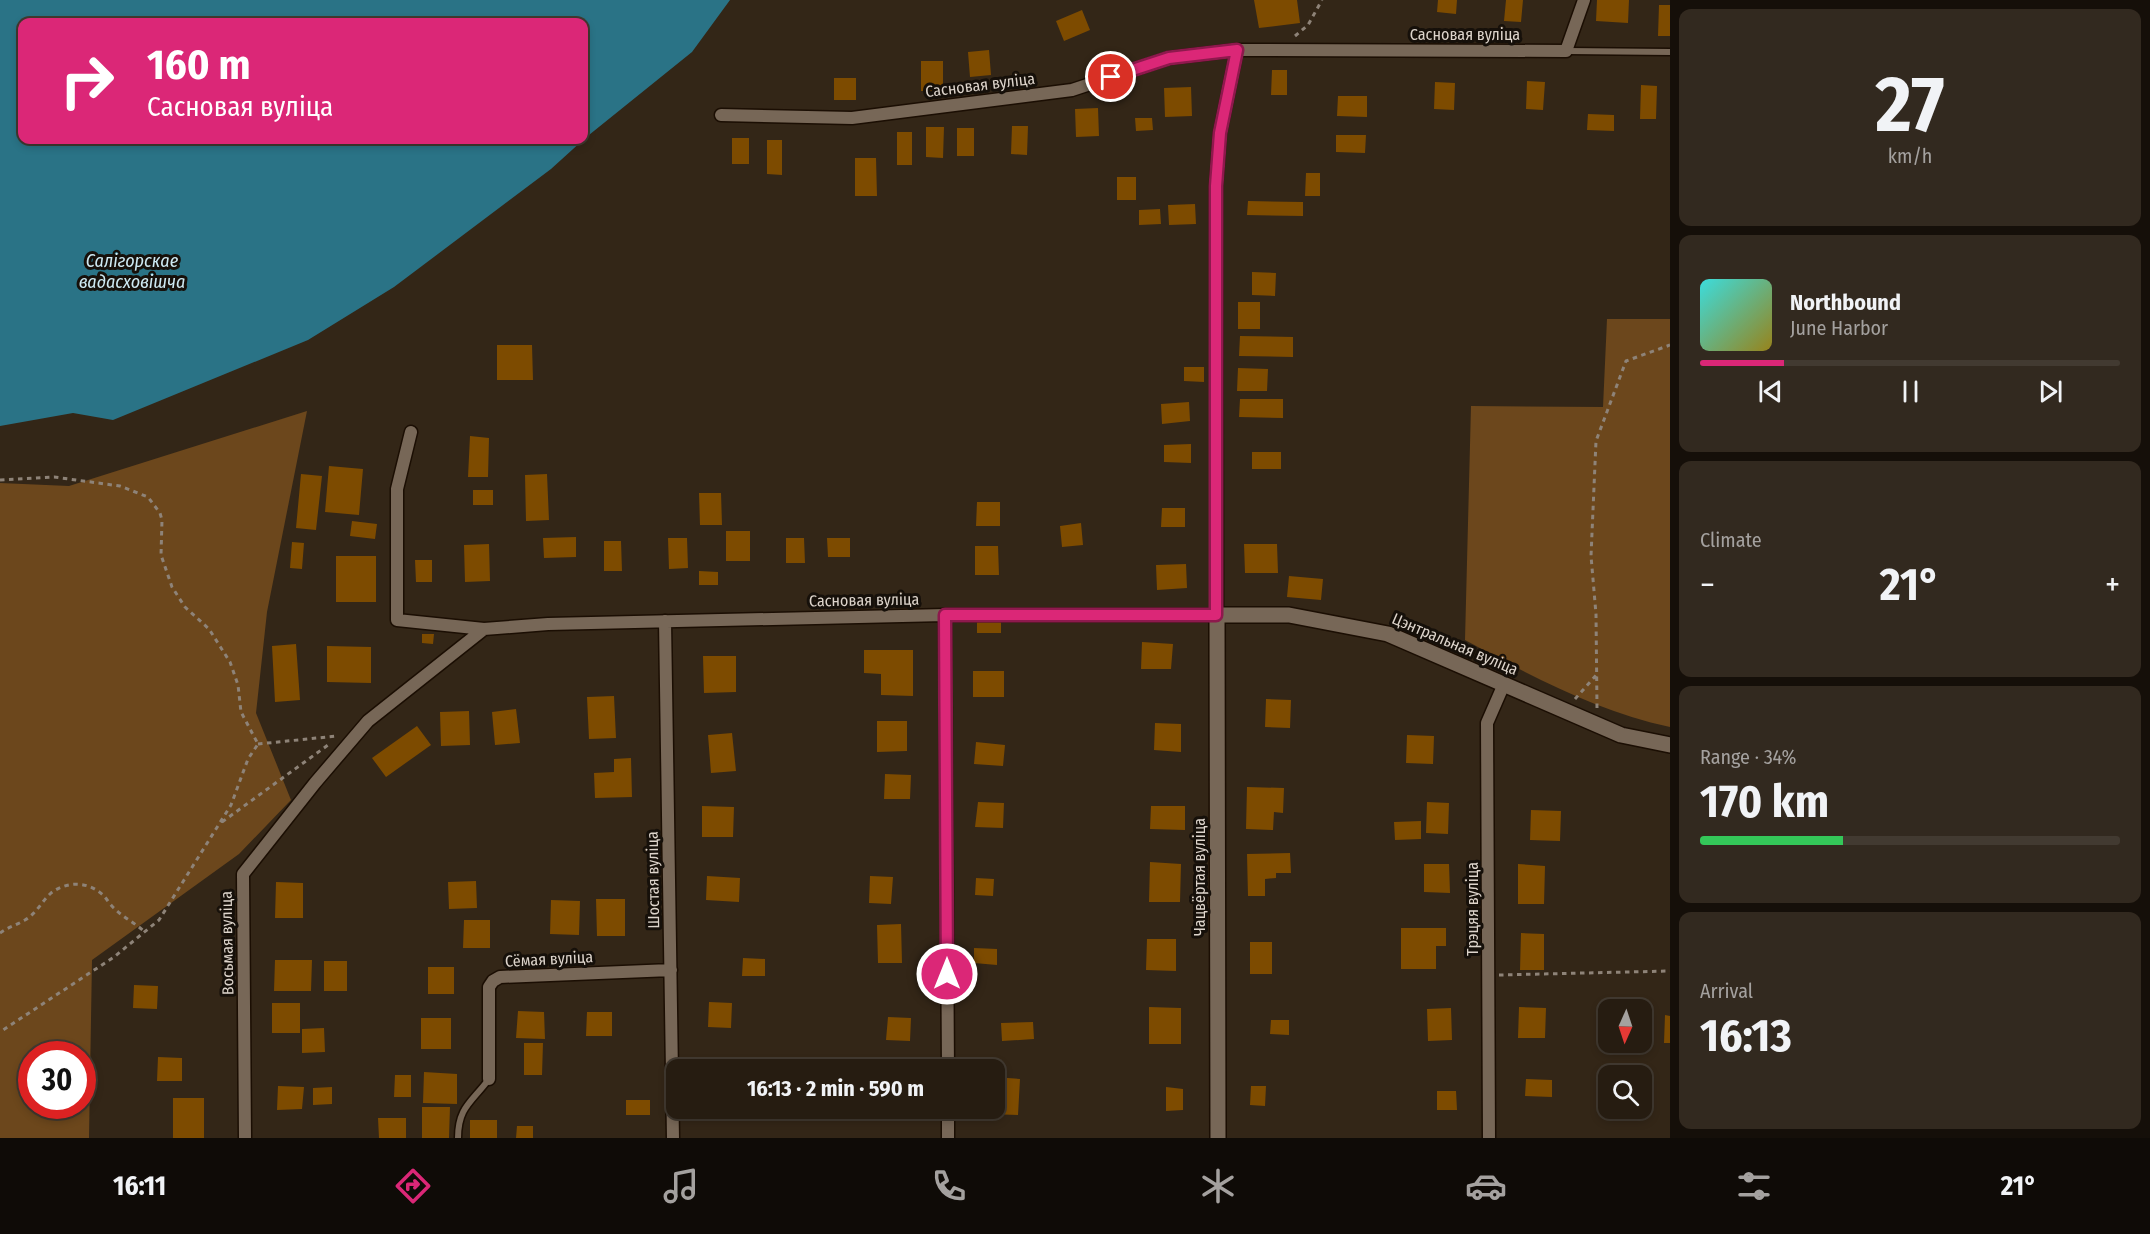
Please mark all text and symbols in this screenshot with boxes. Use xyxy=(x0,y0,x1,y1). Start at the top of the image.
street label: Сасновая вуліца xyxy=(1410,25,1520,44)
text: 160 m xyxy=(147,40,250,90)
icon: right xyxy=(48,42,126,120)
pin xyxy=(1085,51,1136,102)
text: 27 xyxy=(1876,58,1944,152)
icon: arrive xyxy=(1094,60,1127,93)
street label: Сасновая вуліца xyxy=(924,69,1036,101)
text: Сасновая вуліца xyxy=(147,91,333,123)
text: km/h xyxy=(1888,144,1932,168)
water label: Салігорскае вадасховішча xyxy=(79,250,185,293)
text: Northbound xyxy=(1790,289,1901,316)
text: June Harbor xyxy=(1790,316,1888,340)
icon: previous xyxy=(1754,375,1787,408)
icon: pause xyxy=(1894,375,1927,408)
icon: next xyxy=(2034,375,2067,408)
text: Climate xyxy=(1700,528,1762,552)
text: 21° xyxy=(1880,558,1940,612)
text: − xyxy=(1700,565,1715,605)
text: + xyxy=(2105,565,2120,605)
street label: Сасновая вуліца xyxy=(809,590,919,610)
street label: Цэнтральная вуліца xyxy=(1389,609,1521,679)
text: Range · 34% xyxy=(1700,745,1796,769)
text: 170 km xyxy=(1700,775,1829,829)
street label: Чацвёртая вуліца xyxy=(1190,818,1209,936)
street label: Шостая вуліца xyxy=(643,831,663,929)
street label: Трэцяя вуліца xyxy=(1463,862,1482,956)
street label: Восьмая вуліца xyxy=(217,891,237,995)
position arrow xyxy=(915,942,979,1006)
street label: Сёмая вуліца xyxy=(504,947,594,971)
text: Arrival xyxy=(1700,979,1753,1003)
north arrow xyxy=(1598,999,1652,1053)
map controls xyxy=(1598,999,1652,1119)
text: 16:13 xyxy=(1700,1009,1792,1063)
speed limit sign: 30 xyxy=(18,1041,96,1119)
button: search xyxy=(1598,1065,1652,1119)
text: 16:13 · 2 min · 590 m xyxy=(747,1075,924,1102)
icon: directions xyxy=(392,1165,434,1207)
icon: music xyxy=(660,1165,702,1207)
icon: phone xyxy=(928,1165,970,1207)
icon: climate xyxy=(1197,1165,1239,1207)
icon: car xyxy=(1465,1165,1507,1207)
icon: filters xyxy=(1733,1165,1775,1207)
text: 16:11 xyxy=(113,1170,166,1202)
text: 21° xyxy=(2001,1170,2037,1202)

